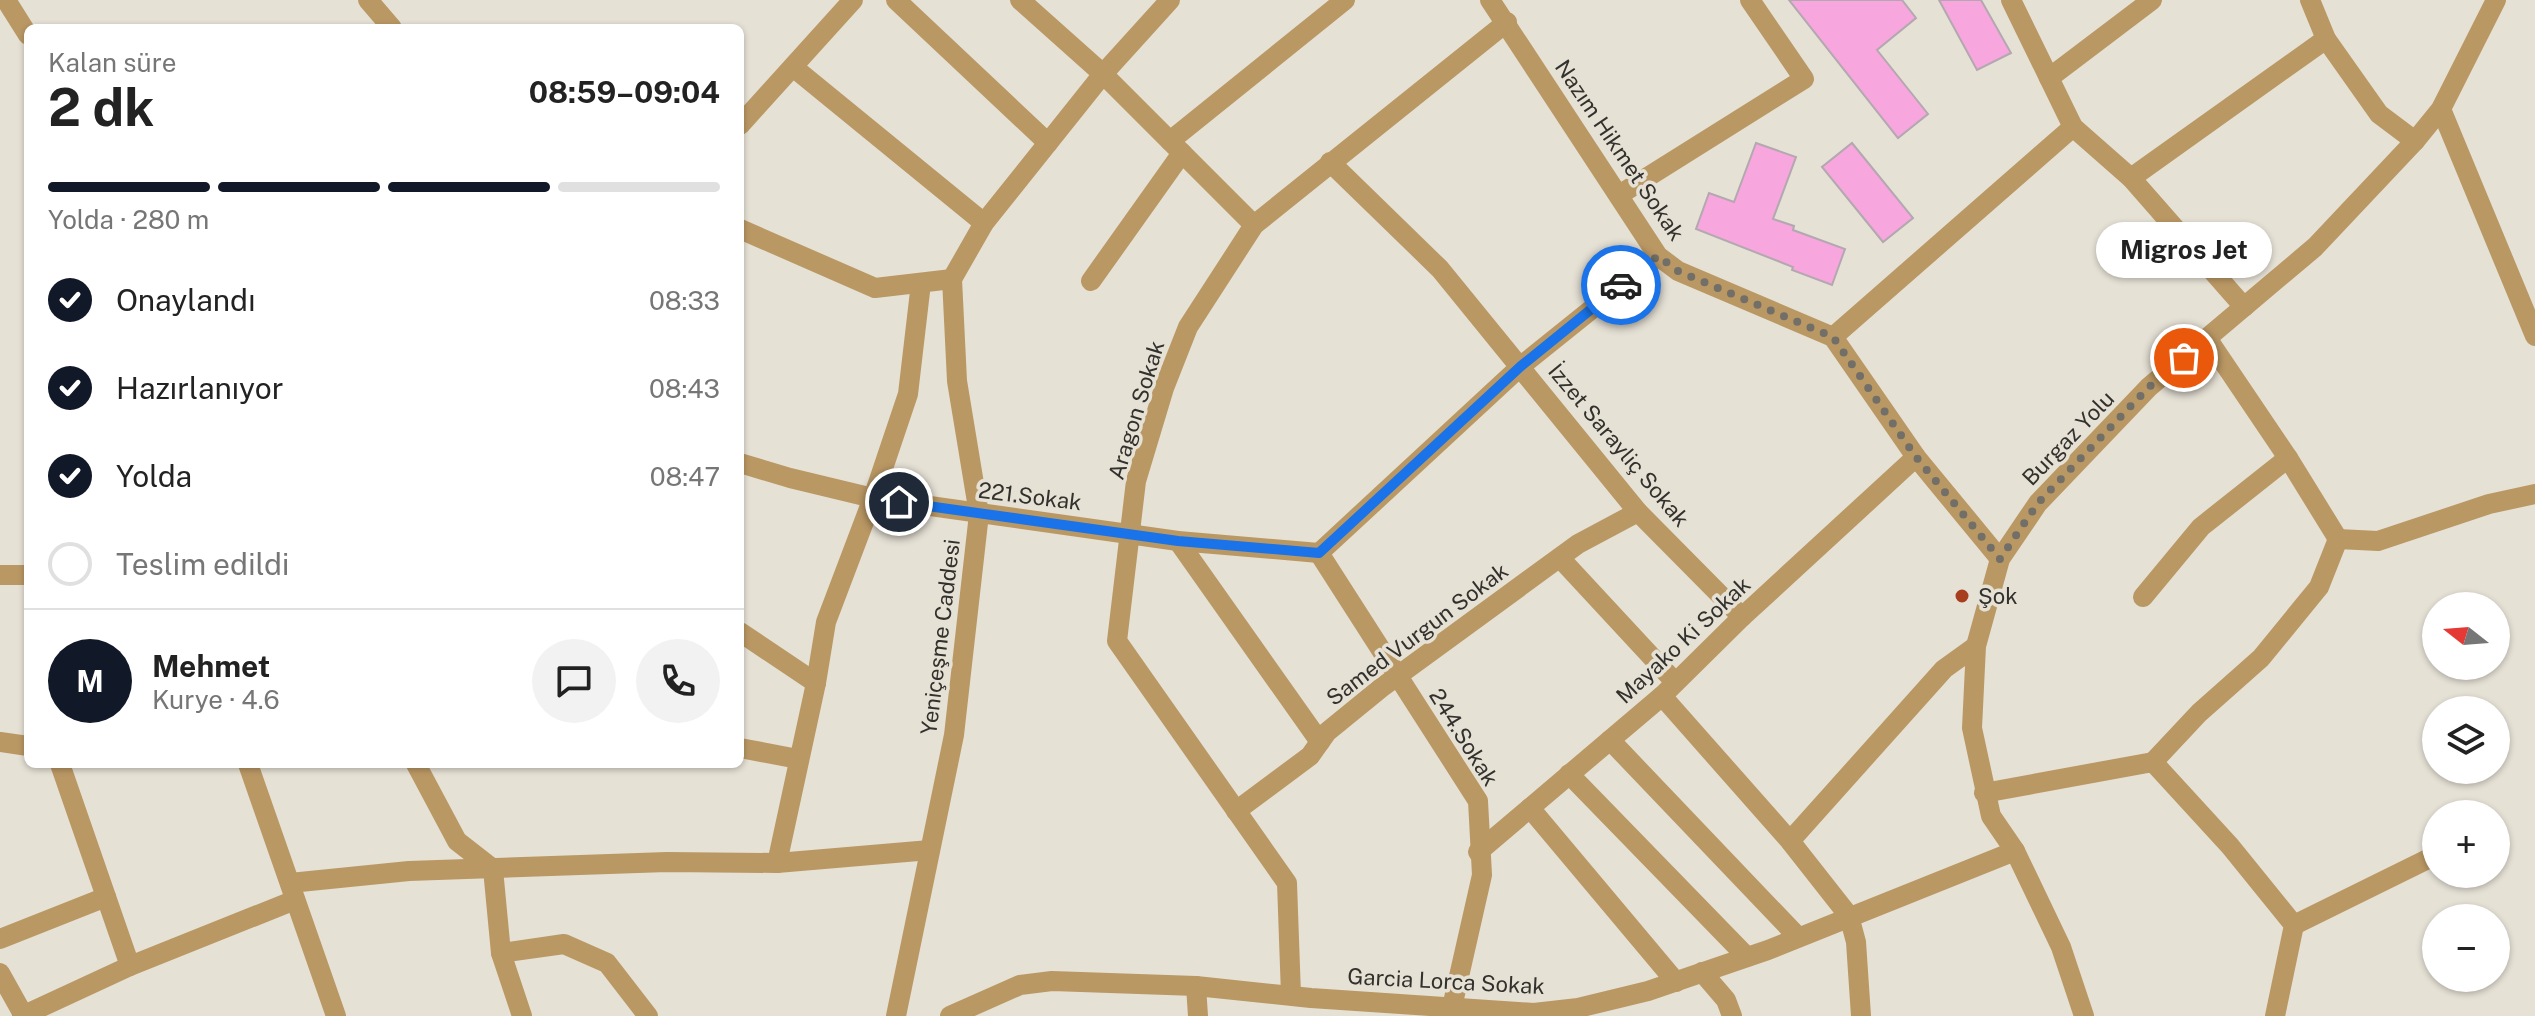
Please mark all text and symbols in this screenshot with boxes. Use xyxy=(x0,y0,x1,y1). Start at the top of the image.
text: Kalan süre xyxy=(48,47,176,78)
street label: Nazım Hikmet Sokak xyxy=(1550,55,1690,245)
text: 08:59–09:04 xyxy=(529,74,720,110)
text: 2 dk xyxy=(48,77,154,138)
text: Yolda · 280 m xyxy=(48,204,209,235)
callout: Migros Jet xyxy=(2096,222,2272,278)
text: Migros Jet xyxy=(2120,234,2248,265)
courier xyxy=(1581,245,1661,325)
icon: car xyxy=(1599,263,1643,307)
icon: check xyxy=(48,278,92,322)
text: Onaylandı xyxy=(116,282,255,318)
text: 08:33 xyxy=(649,285,720,316)
pin xyxy=(2150,324,2218,392)
icon: bag xyxy=(2162,336,2206,380)
street label: Aragon Sokak xyxy=(1103,338,1169,482)
street label: İzzet Sarayliç Sokak xyxy=(1543,358,1696,532)
icon: check xyxy=(48,366,92,410)
text: Hazırlanıyor xyxy=(116,370,284,406)
text: 08:43 xyxy=(649,373,720,404)
street label: Burgaz Yolu xyxy=(2017,386,2119,490)
icon: check xyxy=(48,454,92,498)
text: Yolda xyxy=(116,458,192,494)
text: 08:47 xyxy=(650,461,720,492)
pin xyxy=(865,468,933,536)
street label: 221.Sokak xyxy=(977,477,1083,515)
icon: home xyxy=(877,480,921,524)
street label: Yeniçeşme Caddesi xyxy=(915,538,965,736)
text: Teslim edildi xyxy=(116,546,289,582)
street label: Samed Vurgun Sokak xyxy=(1321,557,1513,711)
street label: Mayako Ki Sokak xyxy=(1611,571,1755,709)
place label: Şok xyxy=(1978,583,2018,609)
marker: Şok xyxy=(1953,587,1971,605)
north arrow xyxy=(2422,592,2510,680)
map controls xyxy=(2422,592,2510,992)
button: chat xyxy=(532,639,616,723)
button: phone xyxy=(636,639,720,723)
text: Mehmet xyxy=(152,648,270,684)
text: M xyxy=(76,663,104,699)
text: Kurye · 4.6 xyxy=(152,684,280,715)
street label: 244.Sokak xyxy=(1424,684,1504,790)
button: layers xyxy=(2422,696,2510,784)
button: + xyxy=(2422,800,2510,888)
button: − xyxy=(2422,904,2510,992)
street label: Garcia Lorca Sokak xyxy=(1347,963,1545,999)

